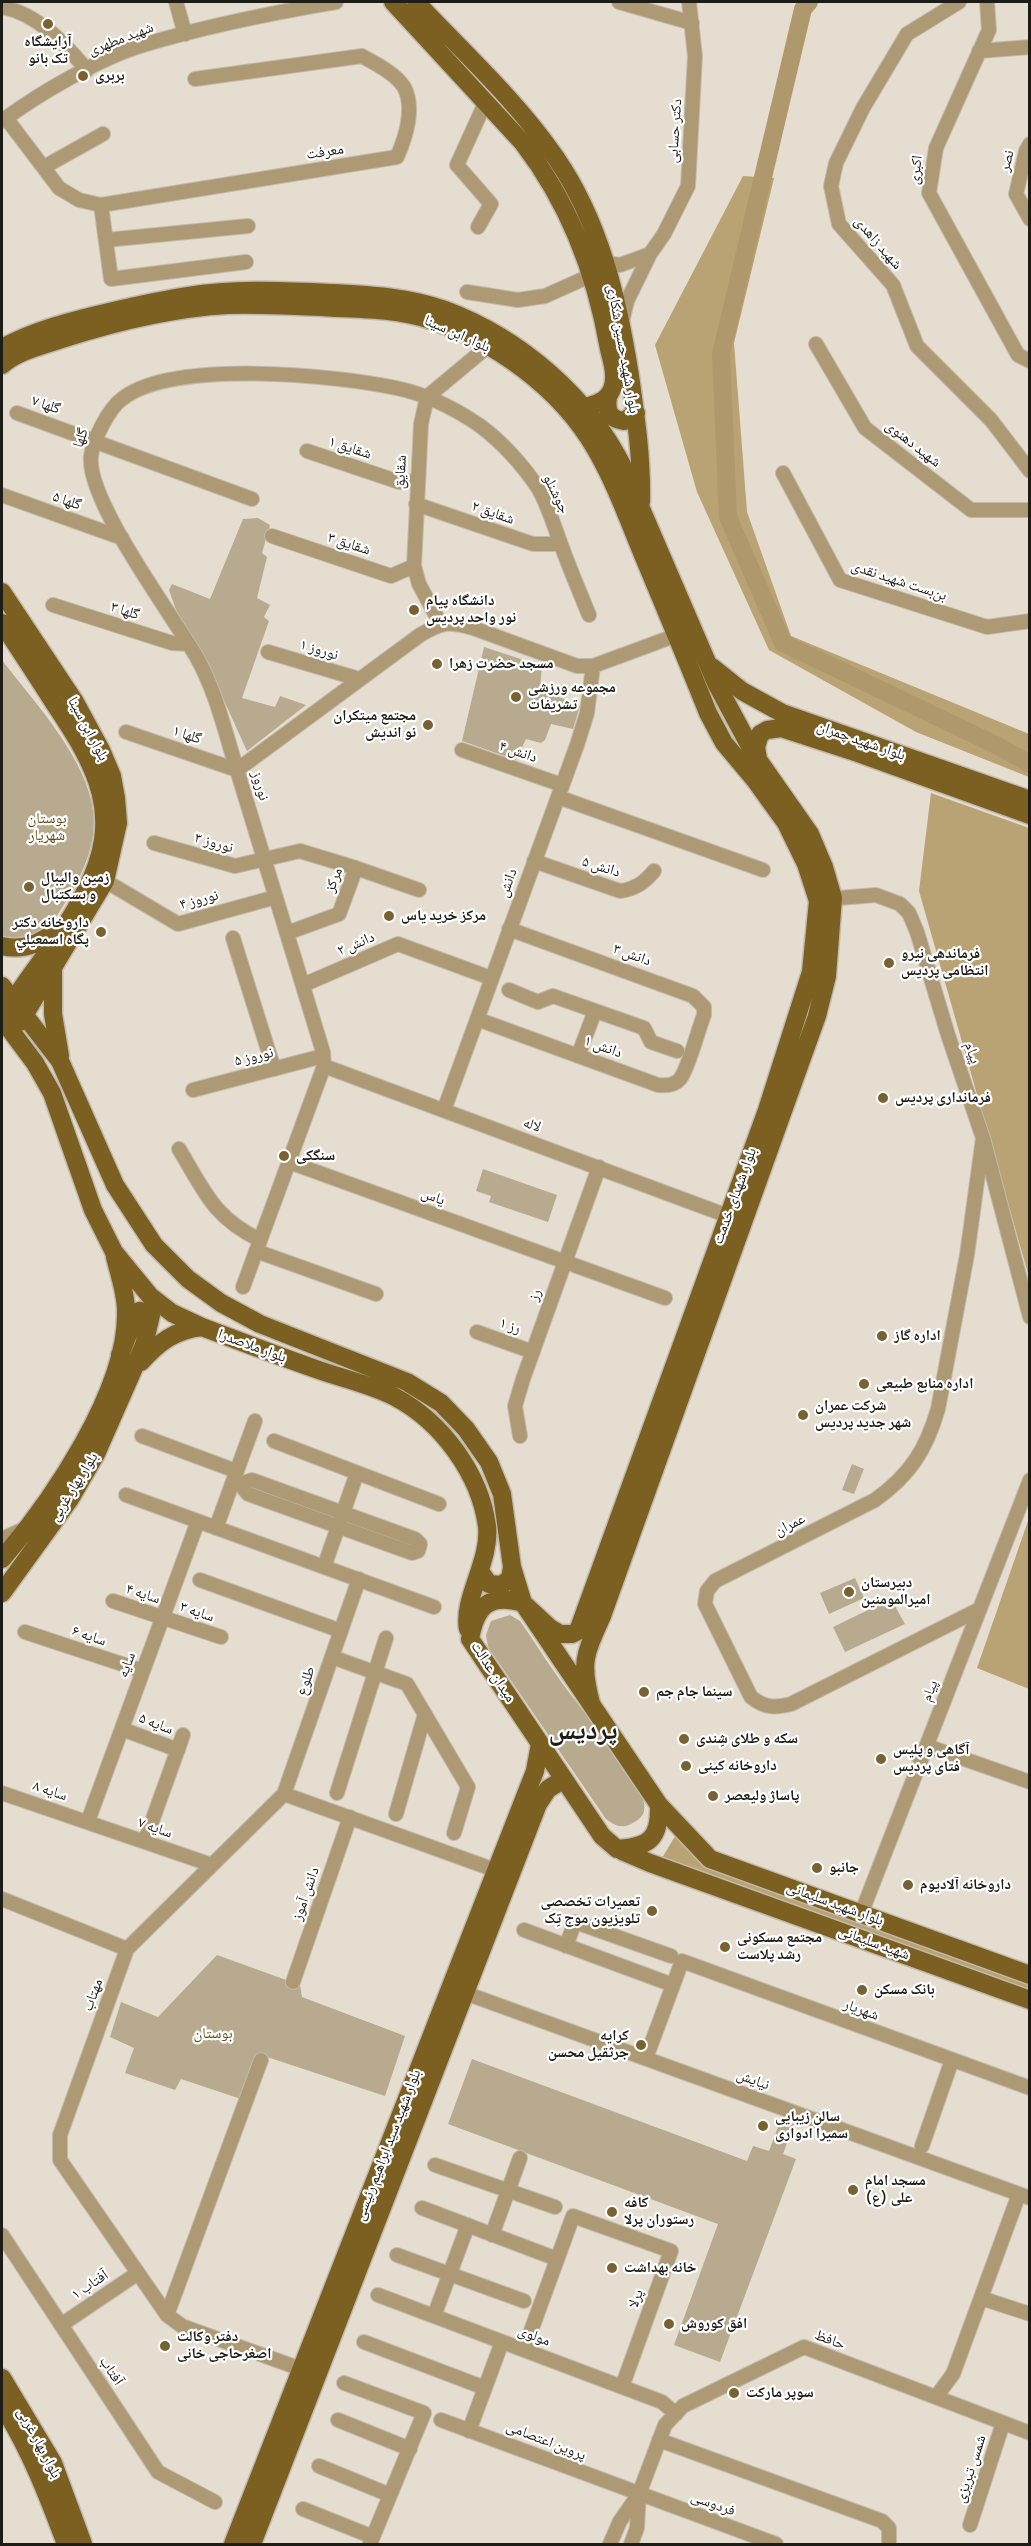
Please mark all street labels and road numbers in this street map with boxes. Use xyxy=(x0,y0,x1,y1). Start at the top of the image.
street label: شهید مطهری xyxy=(86,18,156,60)
street label: دکتر حسابی xyxy=(664,98,686,164)
street label: معرفت xyxy=(305,140,345,164)
street label: نصر xyxy=(996,148,1018,174)
street label: اکبری xyxy=(905,154,927,186)
street label: شهید زاهدی xyxy=(850,213,906,273)
street label: بلوار شهید حسین شکاری xyxy=(603,283,643,415)
street label: بلوار ابن سینا xyxy=(421,312,493,356)
street label: گلها ۷ xyxy=(29,392,63,418)
street label: شهید دهنوی xyxy=(882,417,944,471)
street label: گلها xyxy=(69,426,93,450)
street label: شقایق ۱ xyxy=(326,433,374,463)
street label: شقایق xyxy=(391,454,411,490)
street label: جوشنلو xyxy=(539,471,573,517)
street label: گلها ۵ xyxy=(50,488,84,514)
street label: شقایق ۲ xyxy=(469,497,517,529)
street label: شقایق ۳ xyxy=(325,529,373,559)
street label: بن‌بست شهید نقدی xyxy=(849,557,949,605)
street label: گلها ۳ xyxy=(108,598,142,624)
street label: نوروز ۱ xyxy=(297,636,341,664)
street label: بلوار ابن سینا xyxy=(64,694,112,764)
street label: بلوار شهید چمران xyxy=(814,717,908,765)
street label: گلها ۱ xyxy=(170,722,204,748)
street label: دانش ۴ xyxy=(497,737,539,767)
street label: نوروز xyxy=(247,769,273,803)
street label: نوروز ۳ xyxy=(193,829,235,857)
street label: دانش ۵ xyxy=(580,853,622,881)
street label: مرکز xyxy=(321,865,347,895)
street label: دانش xyxy=(495,866,521,900)
street label: نوروز ۴ xyxy=(178,886,220,914)
street label: دانش ۲ xyxy=(335,928,377,960)
street label: دانش ۳ xyxy=(611,940,653,970)
street label: دانش ۱ xyxy=(582,1032,624,1062)
street label: پیام xyxy=(960,1040,984,1066)
street label: نوروز ۵ xyxy=(233,1043,275,1071)
street label: لاله xyxy=(521,1114,543,1136)
street label: بلوار شهدای خدمت xyxy=(709,1145,761,1247)
street label: یاس xyxy=(419,1184,447,1210)
street label: رز xyxy=(525,1286,545,1304)
street label: رز ۱ xyxy=(497,1314,523,1338)
street label: بلوار ملاصدرا xyxy=(215,1325,289,1367)
street label: بلوار بهار غربی xyxy=(46,1449,102,1525)
street label: عمران xyxy=(772,1510,808,1540)
street label: سایه ۴ xyxy=(123,1580,163,1608)
street label: سایه ۳ xyxy=(177,1598,217,1626)
street label: سایه ۶ xyxy=(69,1622,109,1650)
street label: میدان عدالت xyxy=(467,1638,519,1706)
street label: سایه xyxy=(114,1650,140,1680)
street label: طلوع xyxy=(293,1664,319,1698)
street label: پیام xyxy=(918,1678,942,1704)
street label: سایه ۵ xyxy=(136,1709,176,1739)
street label: سایه ۸ xyxy=(30,1777,70,1805)
street label: سایه ۷ xyxy=(135,1814,175,1842)
street label: دانش آموز xyxy=(288,1865,324,1923)
street label: بلوار شهید سلیمانی xyxy=(784,1878,886,1930)
street label: شهید سلیمانی xyxy=(836,1922,912,1964)
street label: مهتاب xyxy=(79,1976,107,2014)
street label: شهریار xyxy=(841,1995,881,2025)
street label: نیایش xyxy=(734,2066,772,2094)
street label: بلوار شهید سید ابراهیم رئیسی xyxy=(351,2067,425,2223)
street label: آفتاب ۱ xyxy=(68,2266,112,2304)
street label: پرلا xyxy=(624,2287,648,2311)
street label: مولوی xyxy=(515,2322,553,2350)
street label: حافظ xyxy=(812,2326,848,2354)
street label: آفتاب xyxy=(95,2353,127,2389)
street label: بلوار بهار غربی xyxy=(13,2404,65,2482)
street label: پروین اعتصامی xyxy=(503,2417,589,2465)
street label: شمس تبریزی xyxy=(952,2433,990,2505)
street label: فردوسی xyxy=(688,2488,738,2520)

